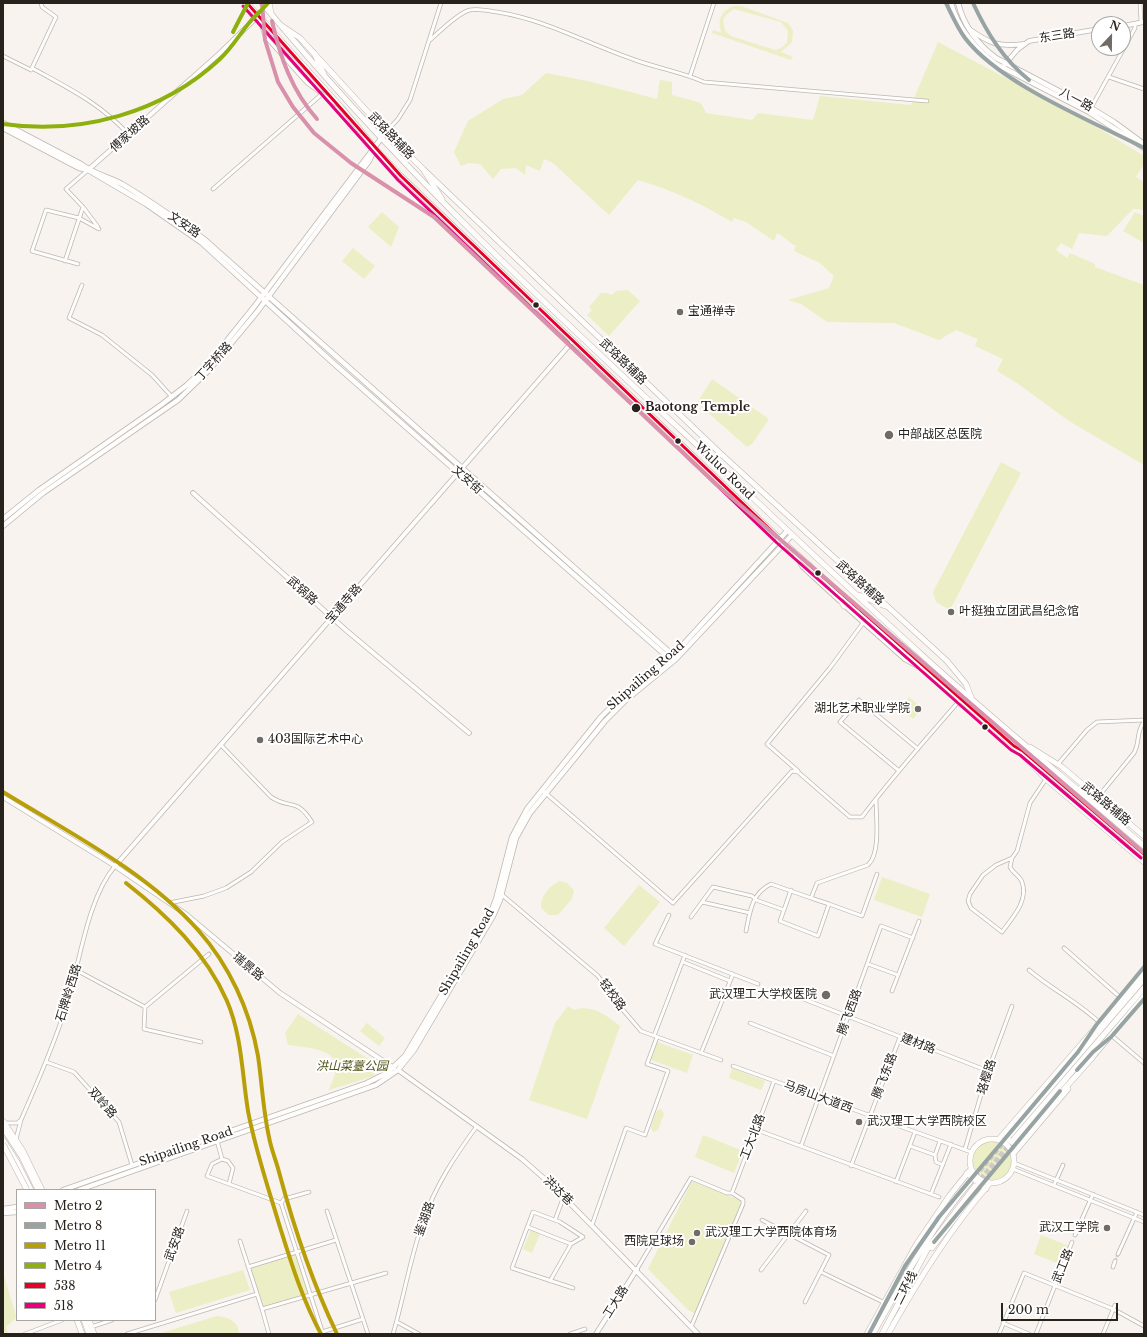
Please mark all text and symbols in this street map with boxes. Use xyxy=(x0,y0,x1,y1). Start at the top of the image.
north arrow xyxy=(1091,16,1131,56)
text: N xyxy=(1108,17,1123,34)
street label: 东三路 xyxy=(1038,26,1076,46)
street label: 八一路 xyxy=(1057,85,1095,115)
street label: 武珞路辅路 xyxy=(365,109,417,163)
street label: 傅家坡路 xyxy=(107,113,153,155)
street label: 文安路 xyxy=(165,209,203,241)
unlabelled marker xyxy=(531,300,541,310)
place label: 宝通禅寺 xyxy=(688,305,736,319)
marker: 宝通禅寺 xyxy=(675,307,685,317)
street label: 武珞路辅路 xyxy=(596,336,650,388)
street label: 丁字桥路 xyxy=(193,339,235,385)
place label: Baotong Temple xyxy=(645,401,750,415)
marker: Baotong Temple xyxy=(630,402,642,414)
place label: 中部战区总医院 xyxy=(898,428,982,442)
marker: 中部战区总医院 xyxy=(883,429,895,441)
unlabelled marker xyxy=(673,436,683,446)
street label: Wuluo Road xyxy=(691,439,757,503)
street label: 文安街 xyxy=(449,463,485,497)
street label: 武珞路辅路 xyxy=(833,558,887,608)
unlabelled marker xyxy=(813,568,823,578)
street label: 武锅路 xyxy=(284,574,320,608)
street label: 宝通寺路 xyxy=(323,581,365,627)
place label: 叶挺独立团武昌纪念馆 xyxy=(959,605,1079,619)
marker: 叶挺独立团武昌纪念馆 xyxy=(946,607,956,617)
street label: Shipailing Road xyxy=(604,638,688,714)
place label: 湖北艺术职业学院 xyxy=(814,702,910,716)
marker: 湖北艺术职业学院 xyxy=(913,704,923,714)
unlabelled marker xyxy=(980,722,990,732)
place label: 403国际艺术中心 xyxy=(268,733,363,747)
marker: 403国际艺术中心 xyxy=(255,735,265,745)
street label: 武珞路辅路 xyxy=(1078,779,1134,829)
street label: Shipailing Road xyxy=(436,906,498,998)
street label: 瑞景路 xyxy=(230,950,266,984)
street label: 石牌岭西路 xyxy=(53,962,85,1024)
street label: 轻校路 xyxy=(596,976,628,1014)
street label: 腾飞西路 xyxy=(835,987,865,1037)
place label: 武汉理工大学校医院 xyxy=(709,988,817,1002)
marker: 武汉理工大学校医院 xyxy=(820,989,832,1001)
street label: 建材路 xyxy=(899,1031,937,1057)
street label: 腾飞东路 xyxy=(870,1051,900,1101)
street label: 珞樱路 xyxy=(975,1058,999,1096)
park label: 洪山菜薹公园 xyxy=(316,1060,388,1074)
street label: 马房山大道西 xyxy=(782,1078,854,1116)
street label: 双岭路 xyxy=(85,1085,119,1121)
street label: 工大北路 xyxy=(738,1112,768,1162)
place label: 武汉理工大学西院校区 xyxy=(867,1115,987,1129)
marker: 武汉理工大学西院校区 xyxy=(854,1117,864,1127)
street label: Shipailing Road xyxy=(137,1124,235,1170)
street label: 洪达巷 xyxy=(540,1173,576,1209)
legend xyxy=(16,1189,156,1321)
text: Metro 2 xyxy=(54,1198,102,1213)
street label: 鉴湖路 xyxy=(412,1200,438,1238)
text: Metro 8 xyxy=(54,1218,102,1233)
place label: 武汉工学院 xyxy=(1039,1221,1099,1235)
marker: 武汉工学院 xyxy=(1102,1223,1112,1233)
street label: 武安路 xyxy=(162,1225,188,1263)
place label: 武汉理工大学西院体育场 xyxy=(705,1226,837,1240)
marker: 武汉理工大学西院体育场 xyxy=(692,1228,702,1238)
place label: 西院足球场 xyxy=(624,1235,684,1249)
marker: 西院足球场 xyxy=(687,1237,697,1247)
text: Metro 11 xyxy=(54,1238,106,1253)
street label: 武工路 xyxy=(1050,1247,1076,1285)
text: Metro 4 xyxy=(54,1258,102,1273)
street label: 二环线 xyxy=(891,1269,921,1307)
text: 538 xyxy=(54,1278,75,1293)
street label: 工大路 xyxy=(600,1283,632,1321)
scale bar xyxy=(1003,1295,1120,1321)
text: 518 xyxy=(54,1298,73,1313)
text: 200 m xyxy=(1008,1302,1049,1317)

